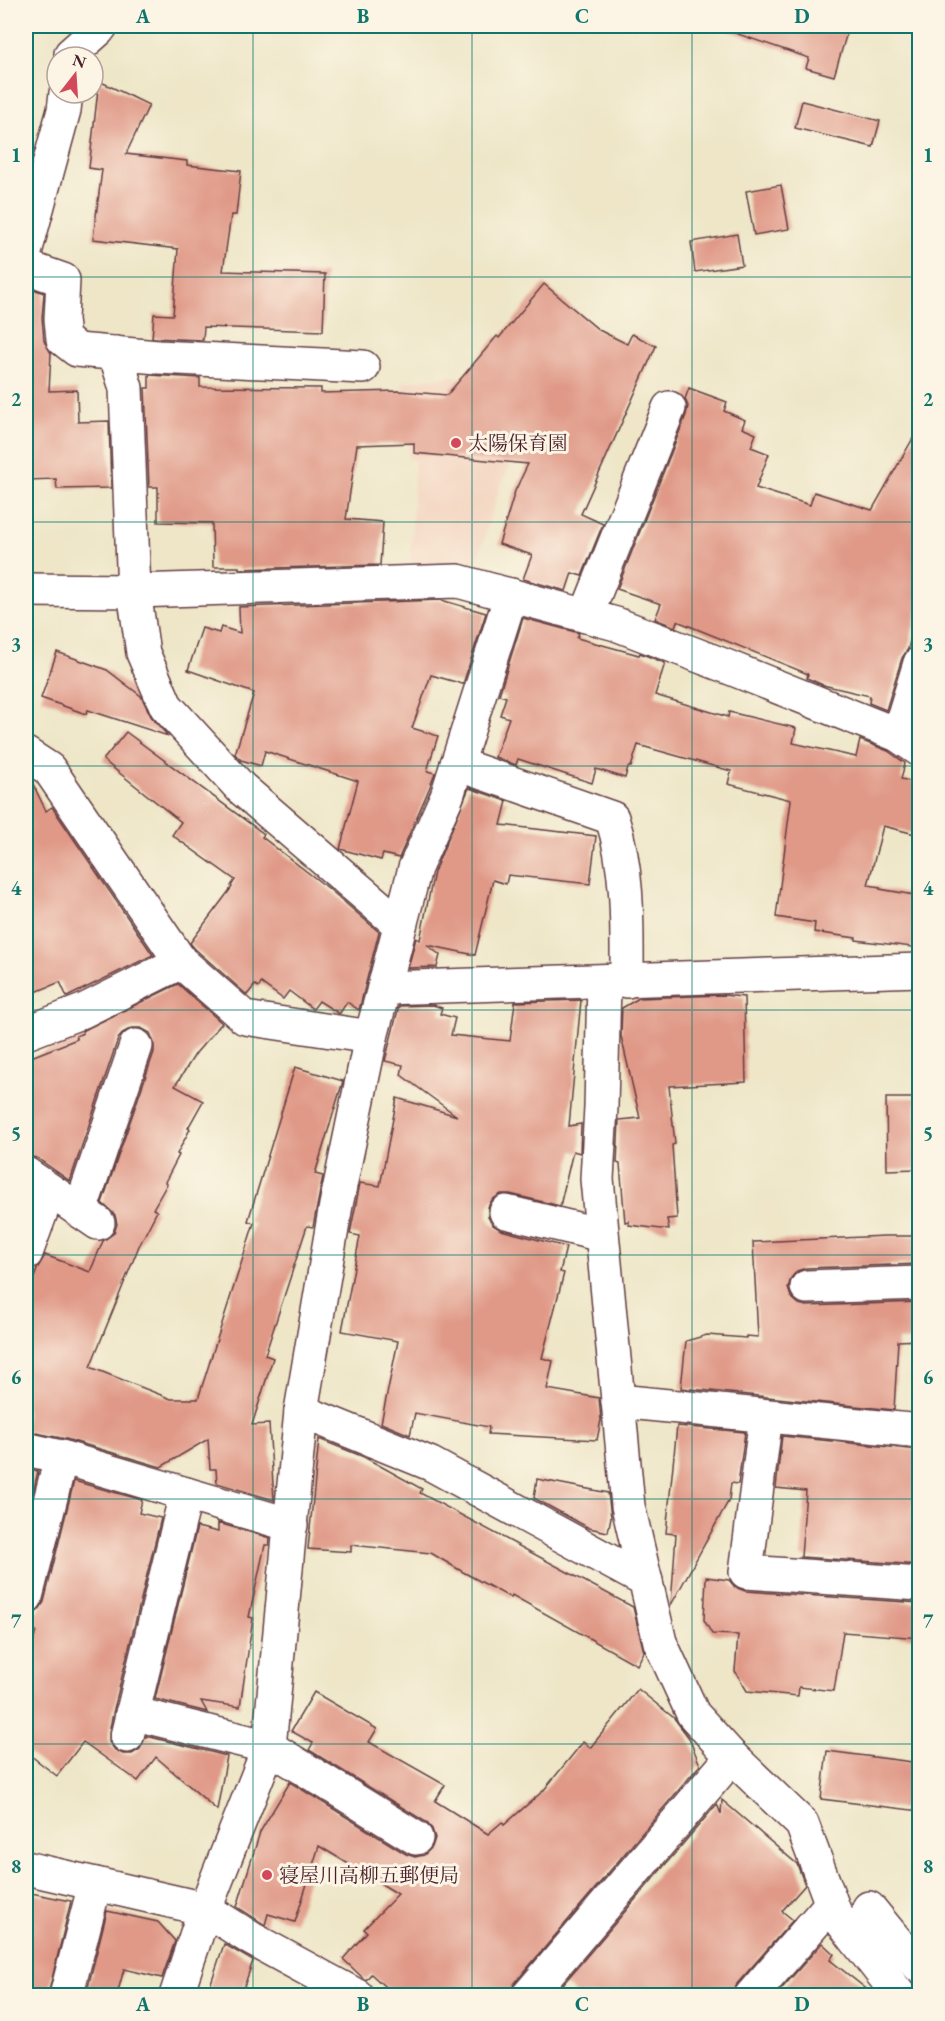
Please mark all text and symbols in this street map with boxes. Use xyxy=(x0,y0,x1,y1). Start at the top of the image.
text: A xyxy=(135,3,151,29)
text: B xyxy=(357,3,369,29)
text: C xyxy=(575,3,589,29)
text: D xyxy=(794,3,810,29)
north arrow xyxy=(45,45,105,105)
text: N xyxy=(70,49,89,73)
text: 1 xyxy=(11,142,21,168)
text: 1 xyxy=(923,142,933,168)
text: 2 xyxy=(11,386,22,412)
text: 2 xyxy=(923,386,934,412)
place label: 太陽保育園 xyxy=(468,430,568,456)
marker: 太陽保育園 xyxy=(449,436,463,450)
text: 3 xyxy=(11,631,21,657)
text: 3 xyxy=(923,631,933,657)
text: 4 xyxy=(11,875,22,901)
text: 4 xyxy=(923,875,934,901)
text: 5 xyxy=(11,1120,21,1146)
text: 5 xyxy=(923,1120,933,1146)
text: 6 xyxy=(11,1364,22,1390)
text: 6 xyxy=(923,1364,934,1390)
text: 7 xyxy=(11,1608,22,1634)
text: 7 xyxy=(923,1608,934,1634)
text: 8 xyxy=(11,1853,21,1879)
text: 8 xyxy=(923,1853,933,1879)
place label: 寝屋川高柳五郵便局 xyxy=(279,1862,459,1888)
marker: 寝屋川高柳五郵便局 xyxy=(260,1868,274,1882)
text: A xyxy=(135,1991,151,2017)
text: B xyxy=(357,1991,369,2017)
text: C xyxy=(575,1991,589,2017)
text: D xyxy=(794,1991,810,2017)

